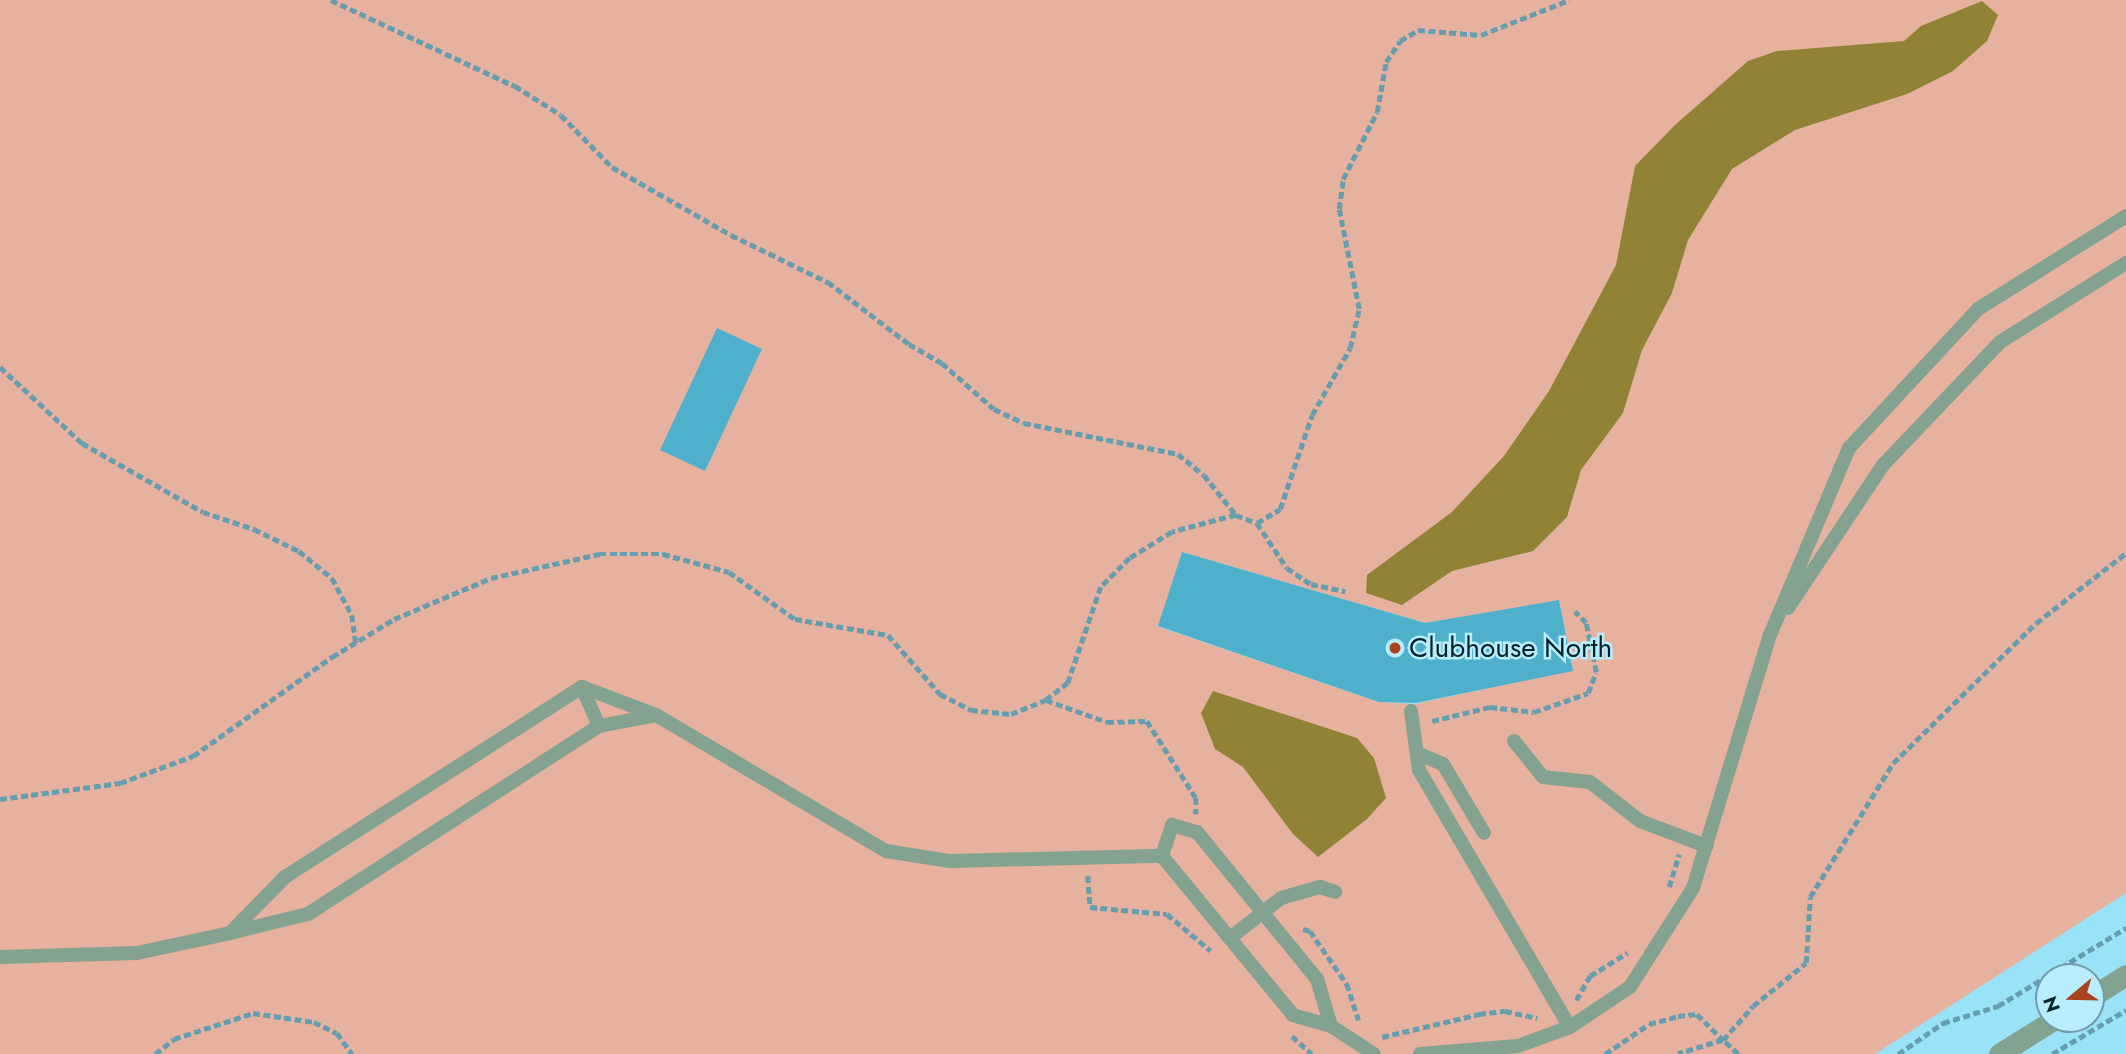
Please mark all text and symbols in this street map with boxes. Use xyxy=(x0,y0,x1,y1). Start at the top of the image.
place label: Clubhouse North xyxy=(1409,631,1612,665)
marker: Clubhouse North xyxy=(1387,640,1403,656)
north arrow xyxy=(2035,963,2105,1033)
text: N xyxy=(2036,993,2067,1016)

